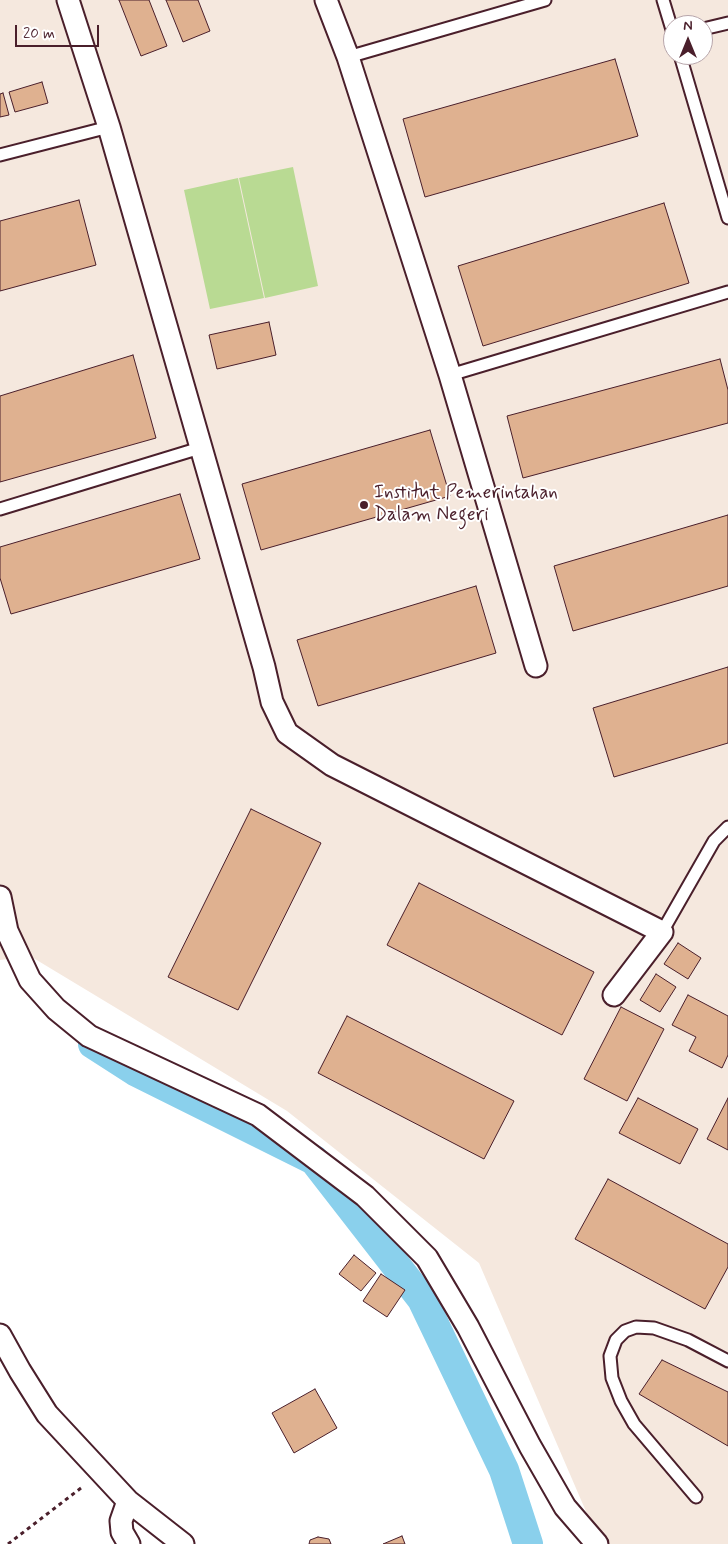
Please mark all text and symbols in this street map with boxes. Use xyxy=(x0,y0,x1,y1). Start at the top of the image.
scale bar xyxy=(18,15,101,47)
north arrow xyxy=(663,15,713,65)
text: N xyxy=(683,17,693,35)
text: 20 m xyxy=(23,24,55,44)
place label: Institut Pemerintahan Dalam Negeri xyxy=(374,483,558,527)
marker: Institut Pemerintahan Dalam Negeri xyxy=(358,499,370,511)

